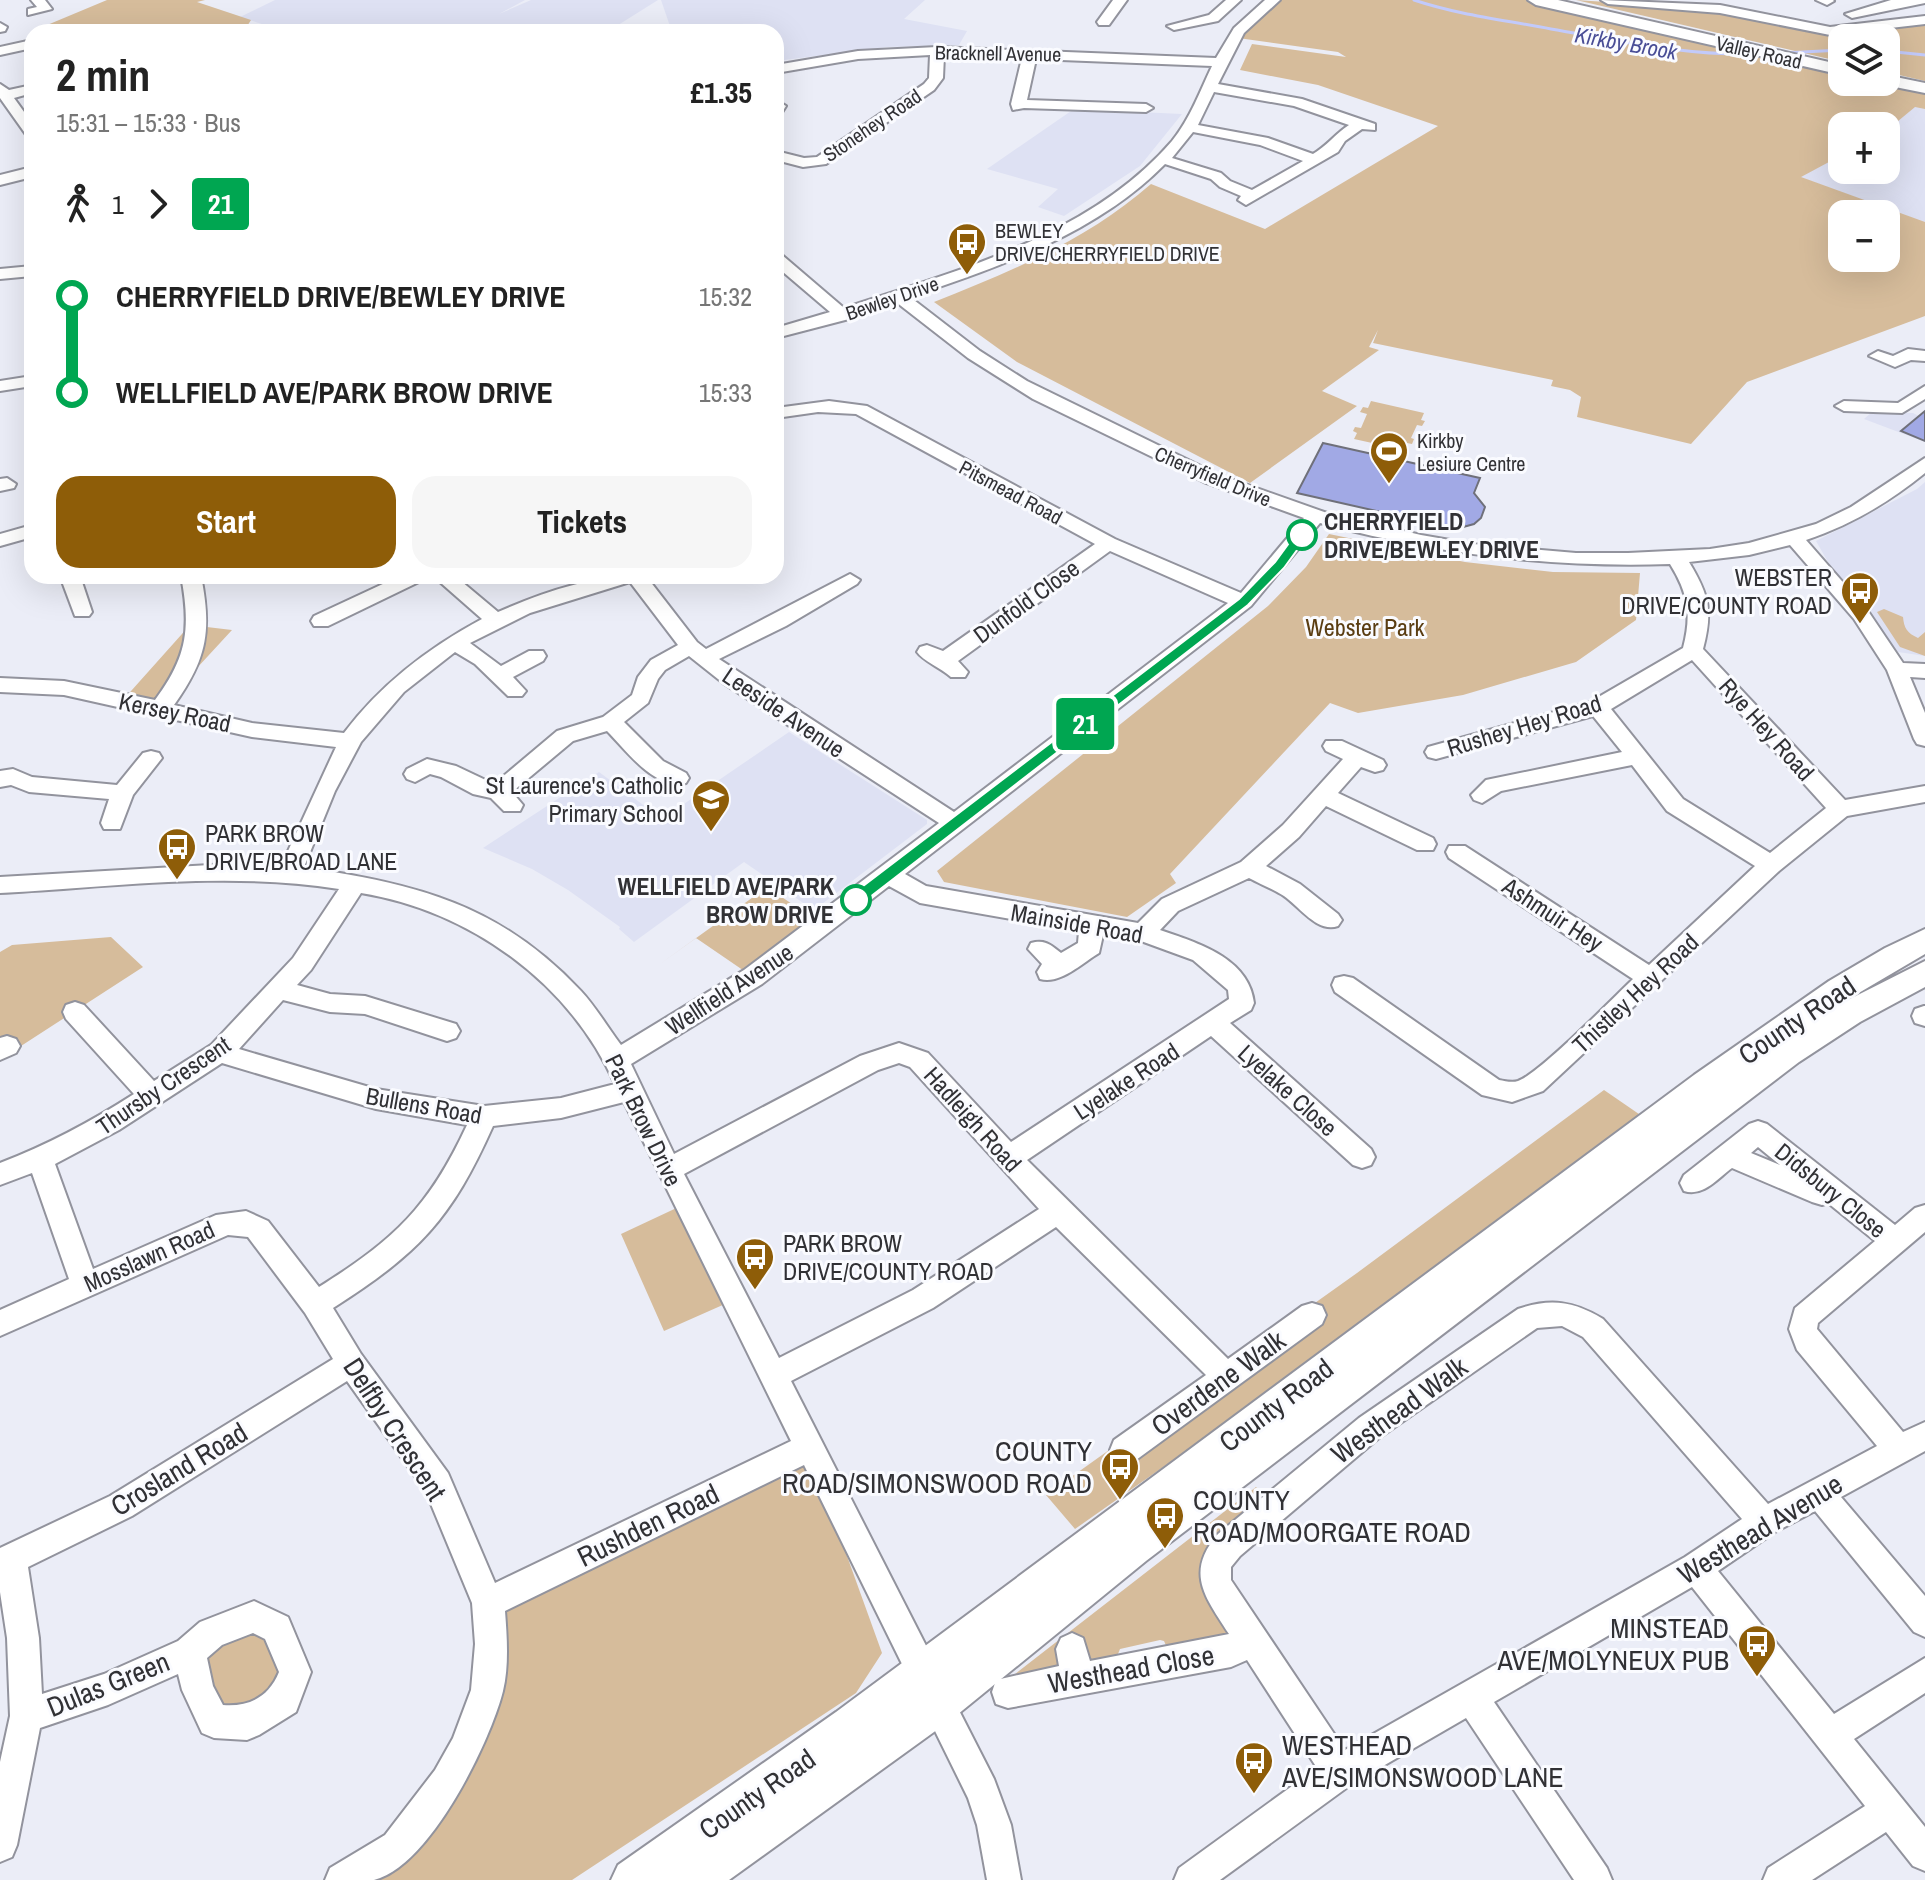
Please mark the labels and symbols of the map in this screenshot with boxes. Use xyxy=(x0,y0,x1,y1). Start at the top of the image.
water label: Kirkby Brook xyxy=(1573,19,1680,67)
street label: Valley Road xyxy=(1713,29,1805,75)
street label: Bracknell Avenue xyxy=(935,38,1061,68)
street label: Stonehey Road xyxy=(818,82,926,168)
place label: BEWLEY DRIVE/CHERRYFIELD DRIVE xyxy=(995,217,1220,267)
bus stop icon: BEWLEY DRIVE/CHERRYFIELD DRIVE xyxy=(946,221,988,276)
street label: Bewley Drive xyxy=(842,270,942,326)
place label: Kirkby Lesiure Centre xyxy=(1417,427,1525,477)
sports icon: Kirkby Lesiure Centre xyxy=(1368,430,1410,485)
street label: Cherryfield Drive xyxy=(1151,439,1275,513)
street label: Pitsmead Road xyxy=(955,454,1067,530)
place label: CHERRYFIELD DRIVE/BEWLEY DRIVE xyxy=(1324,505,1539,565)
marker: CHERRYFIELD DRIVE/BEWLEY DRIVE xyxy=(1287,520,1317,550)
street label: Dunfold Close xyxy=(967,552,1085,650)
place label: WEBSTER DRIVE/COUNTY ROAD xyxy=(1621,561,1832,621)
bus stop icon: WEBSTER DRIVE/COUNTY ROAD xyxy=(1839,570,1881,625)
park label: Webster Park xyxy=(1306,611,1425,643)
street label: Leeside Avenue xyxy=(717,659,851,765)
street label: Rye Hey Road xyxy=(1712,671,1822,787)
street label: Kersey Road xyxy=(116,685,234,739)
street label: Rushey Hey Road xyxy=(1443,686,1605,764)
line badge: 21 xyxy=(1049,698,1121,750)
place label: St Laurence's Catholic Primary School xyxy=(486,769,683,829)
school or university icon: St Laurence's Catholic Primary School xyxy=(690,778,732,833)
place label: PARK BROW DRIVE/BROAD LANE xyxy=(205,817,397,877)
bus stop icon: PARK BROW DRIVE/BROAD LANE xyxy=(156,826,198,881)
street label: Ashmuir Hey xyxy=(1496,869,1610,958)
place label: WELLFIELD AVE/PARK BROW DRIVE xyxy=(618,870,835,930)
marker: WELLFIELD AVE/PARK BROW DRIVE xyxy=(841,885,871,915)
street label: Mainside Road xyxy=(1009,896,1145,950)
street label: Thistley Hey Road xyxy=(1565,926,1705,1060)
street label: Wellfield Avenue xyxy=(659,936,799,1042)
street label: County Road xyxy=(1731,967,1863,1073)
street label: Thursby Crescent xyxy=(90,1028,237,1142)
street label: Lyelake Road xyxy=(1067,1035,1185,1127)
street label: Lyelake Close xyxy=(1232,1037,1344,1143)
street label: Park Brow Drive xyxy=(598,1049,690,1191)
street label: Hadleigh Road xyxy=(917,1060,1029,1178)
street label: Bullens Road xyxy=(364,1079,484,1131)
street label: Didsbury Close xyxy=(1769,1135,1893,1245)
street label: Mosslawn Road xyxy=(79,1213,219,1299)
place label: PARK BROW DRIVE/COUNTY ROAD xyxy=(783,1227,994,1287)
bus stop icon: PARK BROW DRIVE/COUNTY ROAD xyxy=(734,1236,776,1291)
street label: Overdene Walk xyxy=(1143,1321,1293,1445)
street label: Westhead Walk xyxy=(1323,1347,1475,1472)
street label: County Road xyxy=(1211,1349,1341,1461)
street label: Delfby Crescent xyxy=(335,1350,455,1508)
street label: Crosland Road xyxy=(104,1413,254,1525)
place label: COUNTY ROAD/SIMONSWOOD ROAD xyxy=(782,1432,1093,1502)
bus stop icon: COUNTY ROAD/SIMONSWOOD ROAD xyxy=(1099,1446,1141,1501)
street label: Westhead Avenue xyxy=(1671,1465,1849,1593)
street label: Rushden Road xyxy=(571,1474,725,1576)
place label: COUNTY ROAD/MOORGATE ROAD xyxy=(1193,1481,1471,1551)
bus stop icon: COUNTY ROAD/MOORGATE ROAD xyxy=(1144,1495,1186,1550)
place label: MINSTEAD AVE/MOLYNEUX PUB xyxy=(1497,1609,1729,1679)
bus stop icon: MINSTEAD AVE/MOLYNEUX PUB xyxy=(1736,1623,1778,1678)
street label: Westhead Close xyxy=(1045,1636,1217,1702)
street label: Dulas Green xyxy=(41,1642,175,1726)
place label: WESTHEAD AVE/SIMONSWOOD LANE xyxy=(1281,1726,1564,1796)
street label: County Road xyxy=(691,1740,823,1848)
bus stop icon: WESTHEAD AVE/SIMONSWOOD LANE xyxy=(1233,1740,1275,1795)

